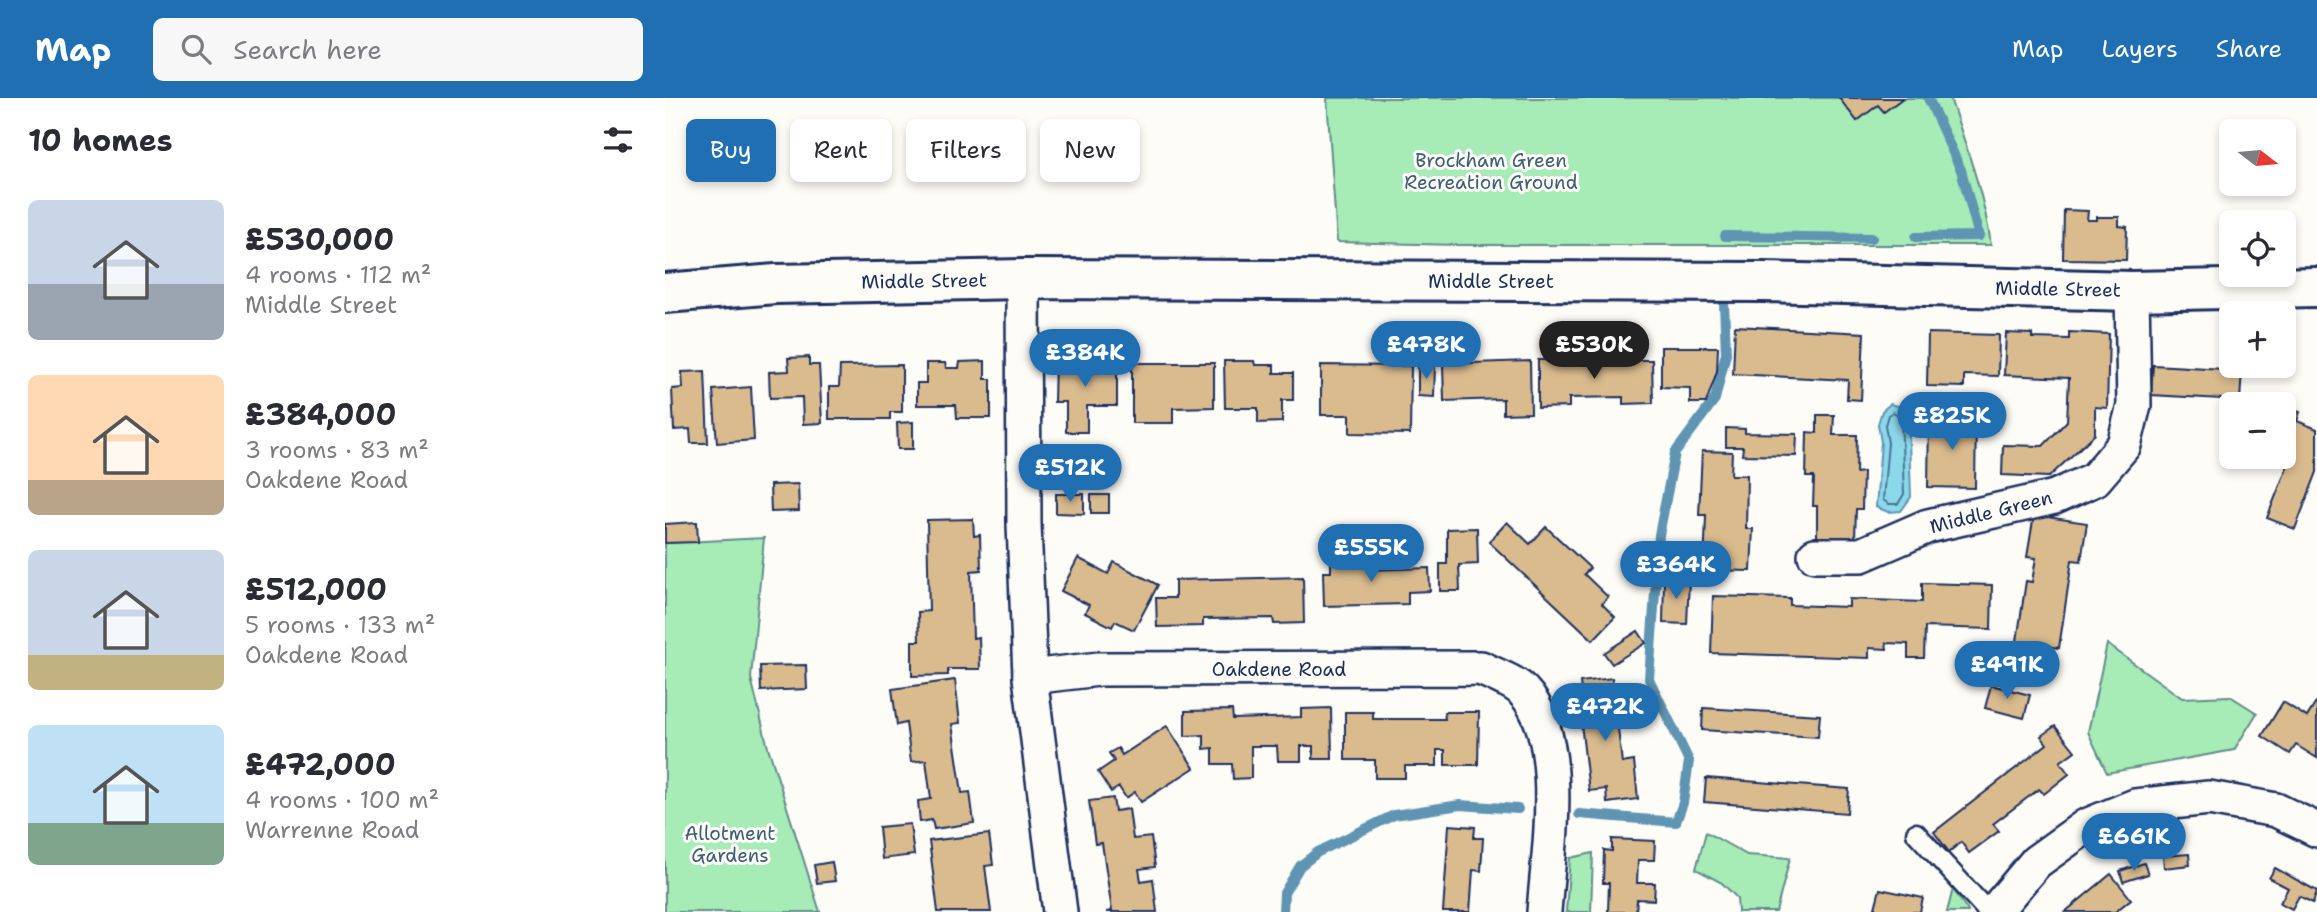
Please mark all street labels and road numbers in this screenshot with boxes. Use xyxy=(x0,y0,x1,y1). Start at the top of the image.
street label: Middle Street xyxy=(861,267,987,295)
street label: Middle Street xyxy=(1428,269,1554,294)
street label: Middle Street xyxy=(1995,275,2121,303)
street label: Middle Green xyxy=(1927,485,2055,539)
street label: Oakdene Road xyxy=(1212,657,1346,682)

